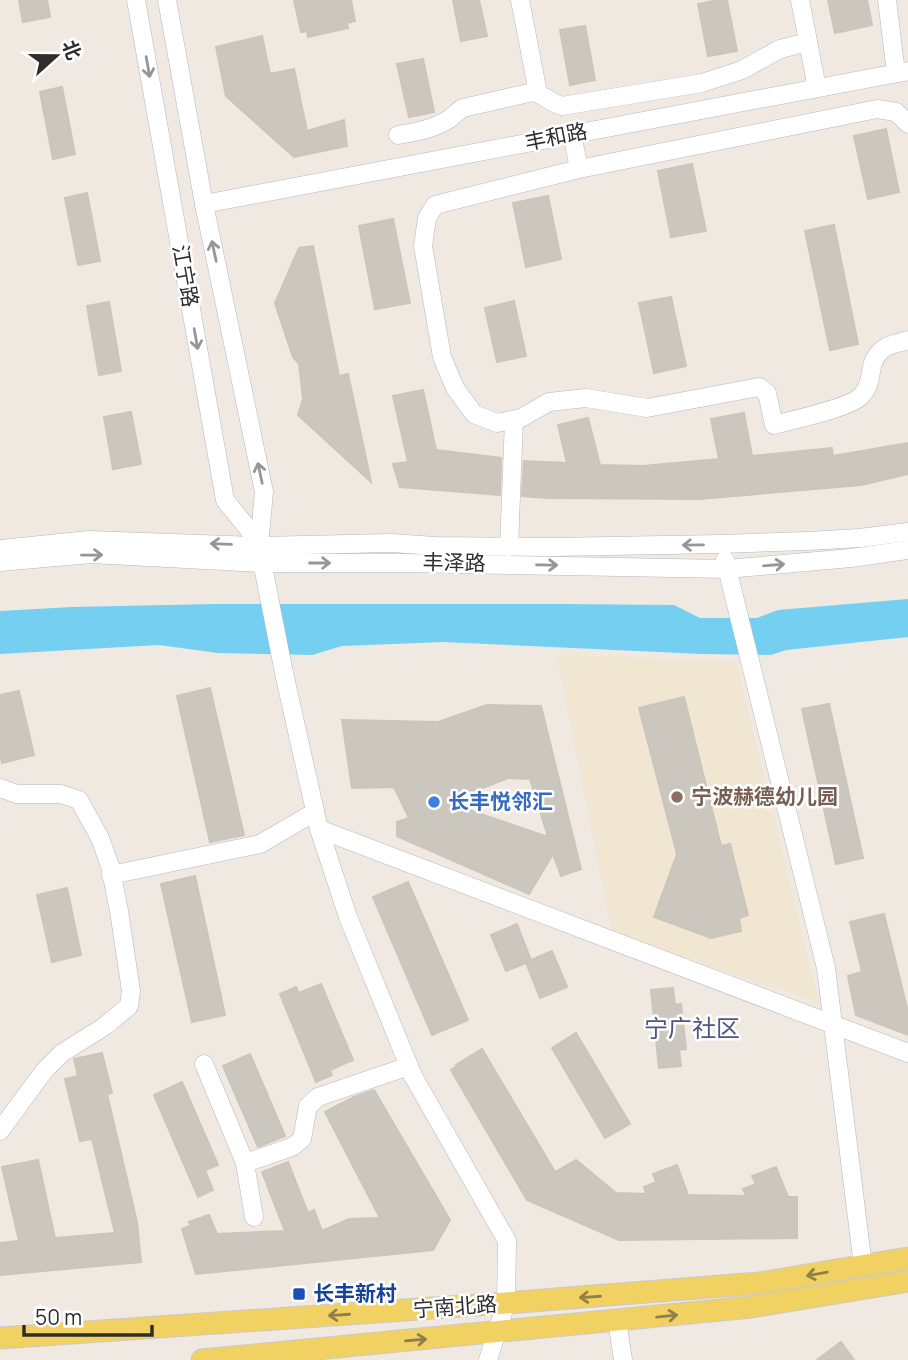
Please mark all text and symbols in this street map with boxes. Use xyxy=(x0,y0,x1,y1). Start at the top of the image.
north arrow xyxy=(21,21,91,91)
text: 北 xyxy=(56,36,87,63)
one-way arrow xyxy=(142,55,155,78)
street label: 丰和路 xyxy=(522,116,589,156)
one-way arrow xyxy=(206,240,220,263)
street label: 江宁路 xyxy=(167,242,205,309)
one-way arrow xyxy=(190,328,204,350)
one-way arrow xyxy=(253,462,267,485)
one-way arrow xyxy=(210,538,233,551)
one-way arrow xyxy=(682,538,705,551)
street label: 丰泽路 xyxy=(422,547,486,577)
one-way arrow xyxy=(81,548,104,562)
one-way arrow xyxy=(308,556,331,570)
one-way arrow xyxy=(535,558,558,572)
one-way arrow xyxy=(763,558,785,571)
place label: 宁波赫德幼儿园 xyxy=(691,782,838,810)
place label: 长丰悦邻汇 xyxy=(448,787,553,815)
marker: 宁波赫德幼儿园 xyxy=(669,789,685,805)
marker: 长丰悦邻汇 xyxy=(426,794,442,810)
district label: 宁广社区 xyxy=(644,1011,740,1044)
one-way arrow xyxy=(806,1268,829,1281)
place label: 长丰新村 xyxy=(313,1279,397,1307)
marker: 长丰新村 xyxy=(291,1286,307,1302)
street label: 宁南北路 xyxy=(412,1289,498,1323)
one-way arrow xyxy=(580,1291,602,1304)
scale bar xyxy=(24,1294,152,1338)
text: 50 m xyxy=(35,1303,82,1331)
one-way arrow xyxy=(328,1309,351,1322)
one-way arrow xyxy=(655,1309,678,1322)
one-way arrow xyxy=(404,1333,427,1346)

